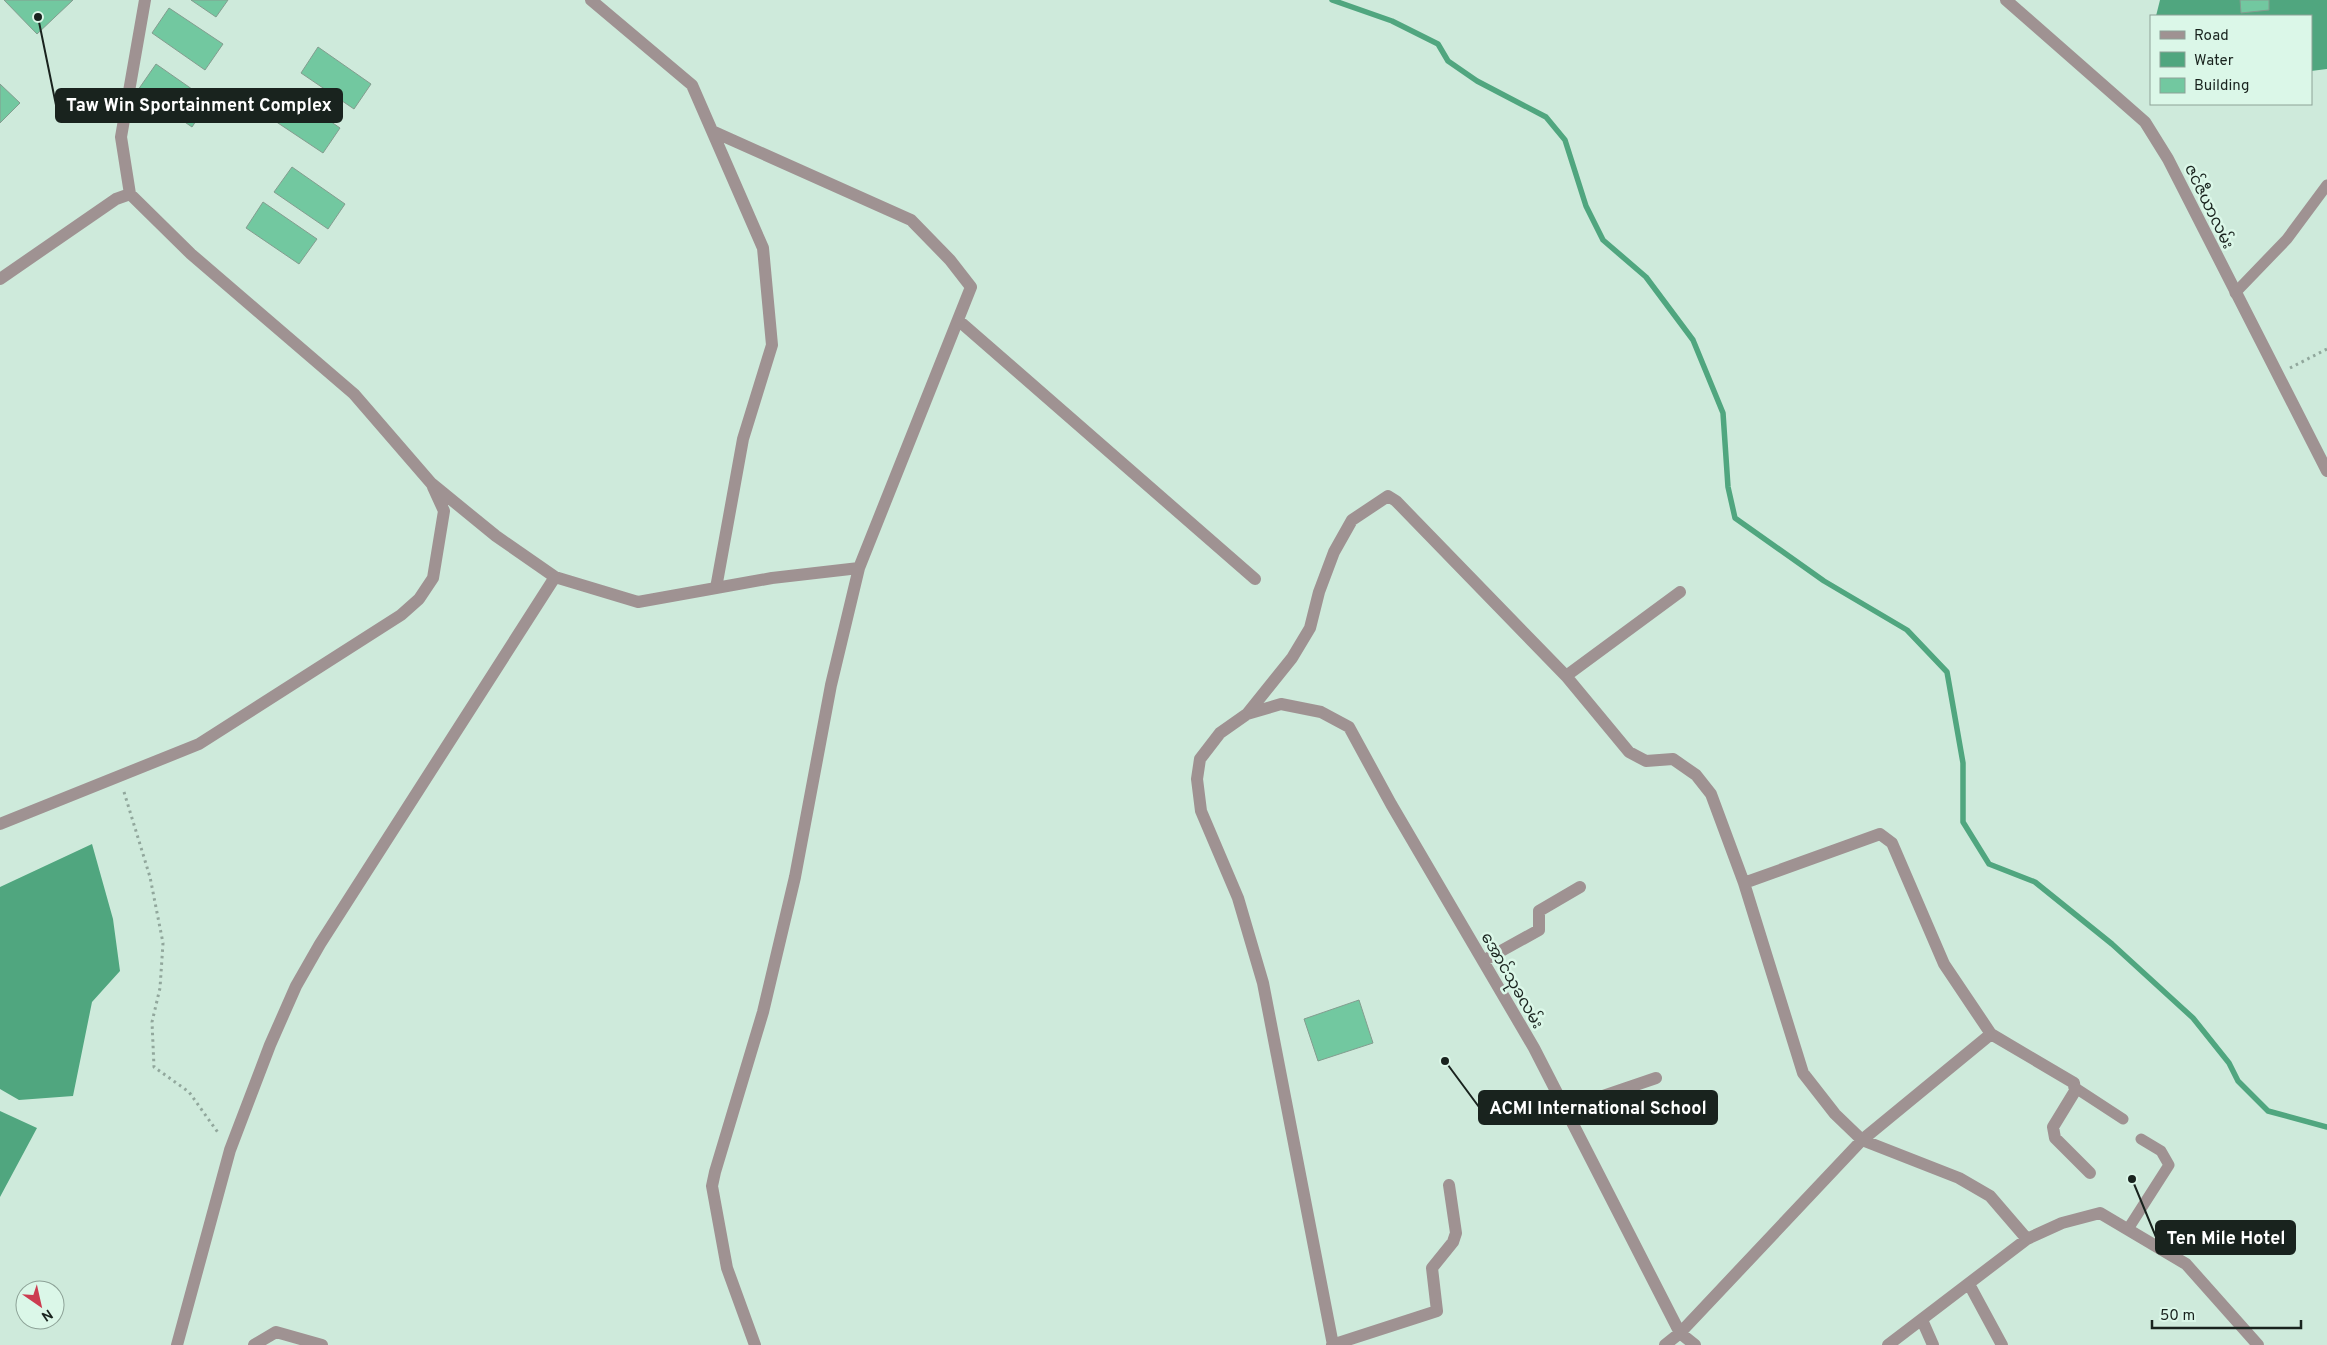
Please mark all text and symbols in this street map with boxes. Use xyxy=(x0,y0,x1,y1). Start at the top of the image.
legend xyxy=(2150,15,2312,105)
text: Road xyxy=(2194,27,2229,46)
text: Water xyxy=(2194,52,2234,71)
text: Building xyxy=(2194,77,2249,96)
callout: Taw Win Sportainment Complex xyxy=(56,89,342,122)
text: Taw Win Sportainment Complex xyxy=(66,95,332,118)
street label: ဇင်ဇီယာလမ်း xyxy=(2179,160,2240,253)
street label: အောင်သုခလမ်း xyxy=(1473,928,1549,1034)
callout: ACMI International School xyxy=(1479,1091,1717,1124)
text: ACMI International School xyxy=(1489,1098,1707,1121)
callout: Ten Mile Hotel xyxy=(2156,1221,2295,1254)
text: Ten Mile Hotel xyxy=(2166,1228,2286,1251)
north arrow xyxy=(15,1280,65,1330)
scale bar xyxy=(2152,1298,2301,1330)
text: N xyxy=(38,1305,55,1324)
text: 50 m xyxy=(2160,1307,2195,1326)

